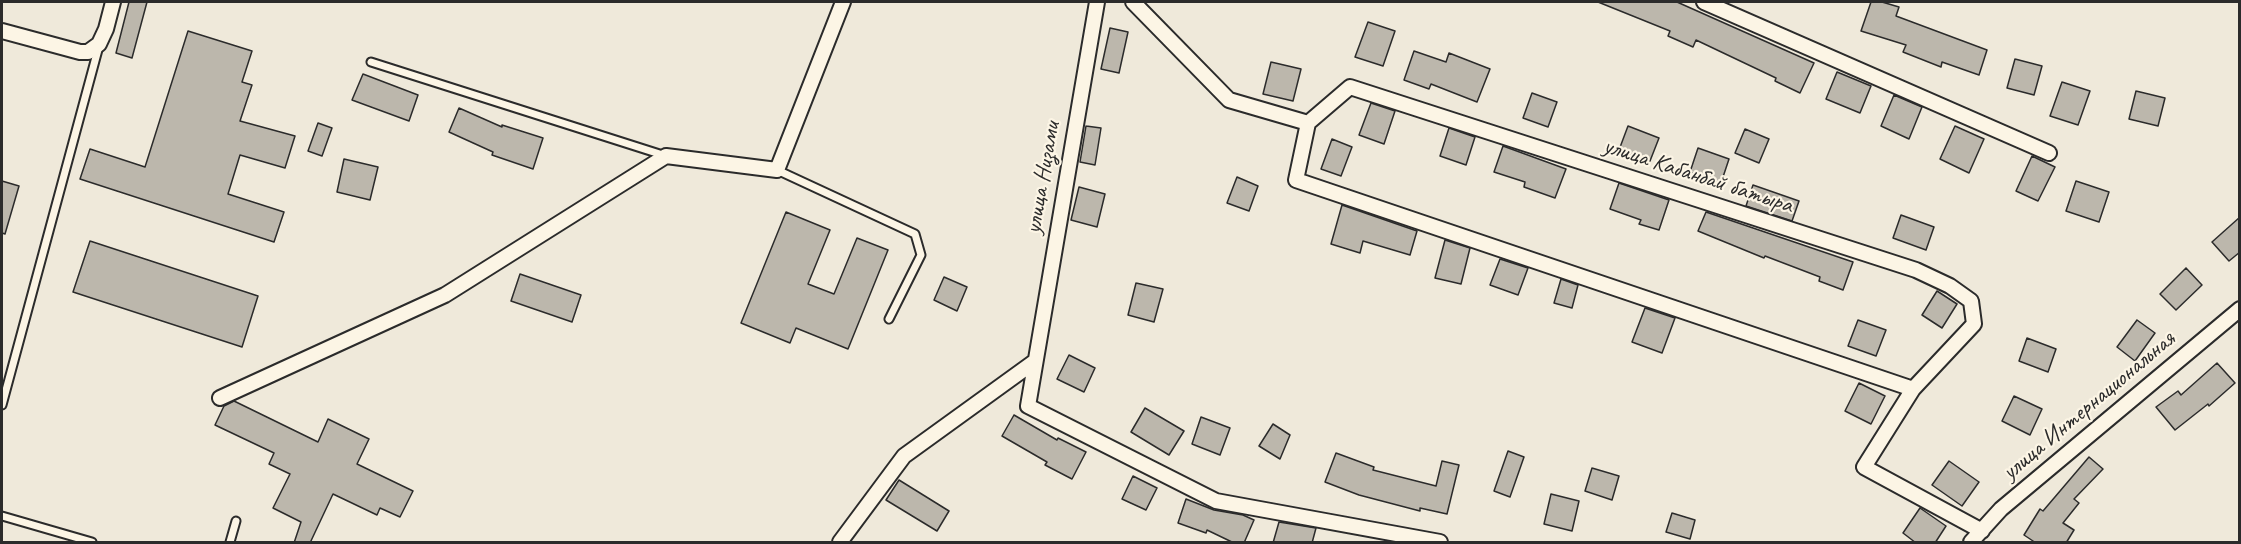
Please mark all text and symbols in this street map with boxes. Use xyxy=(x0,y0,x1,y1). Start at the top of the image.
street label: улица Низами xyxy=(1019,120,1067,236)
street label: улица Кабанбай батыра xyxy=(1600,132,1796,220)
street label: улица Интернациональная xyxy=(1997,325,2181,487)

